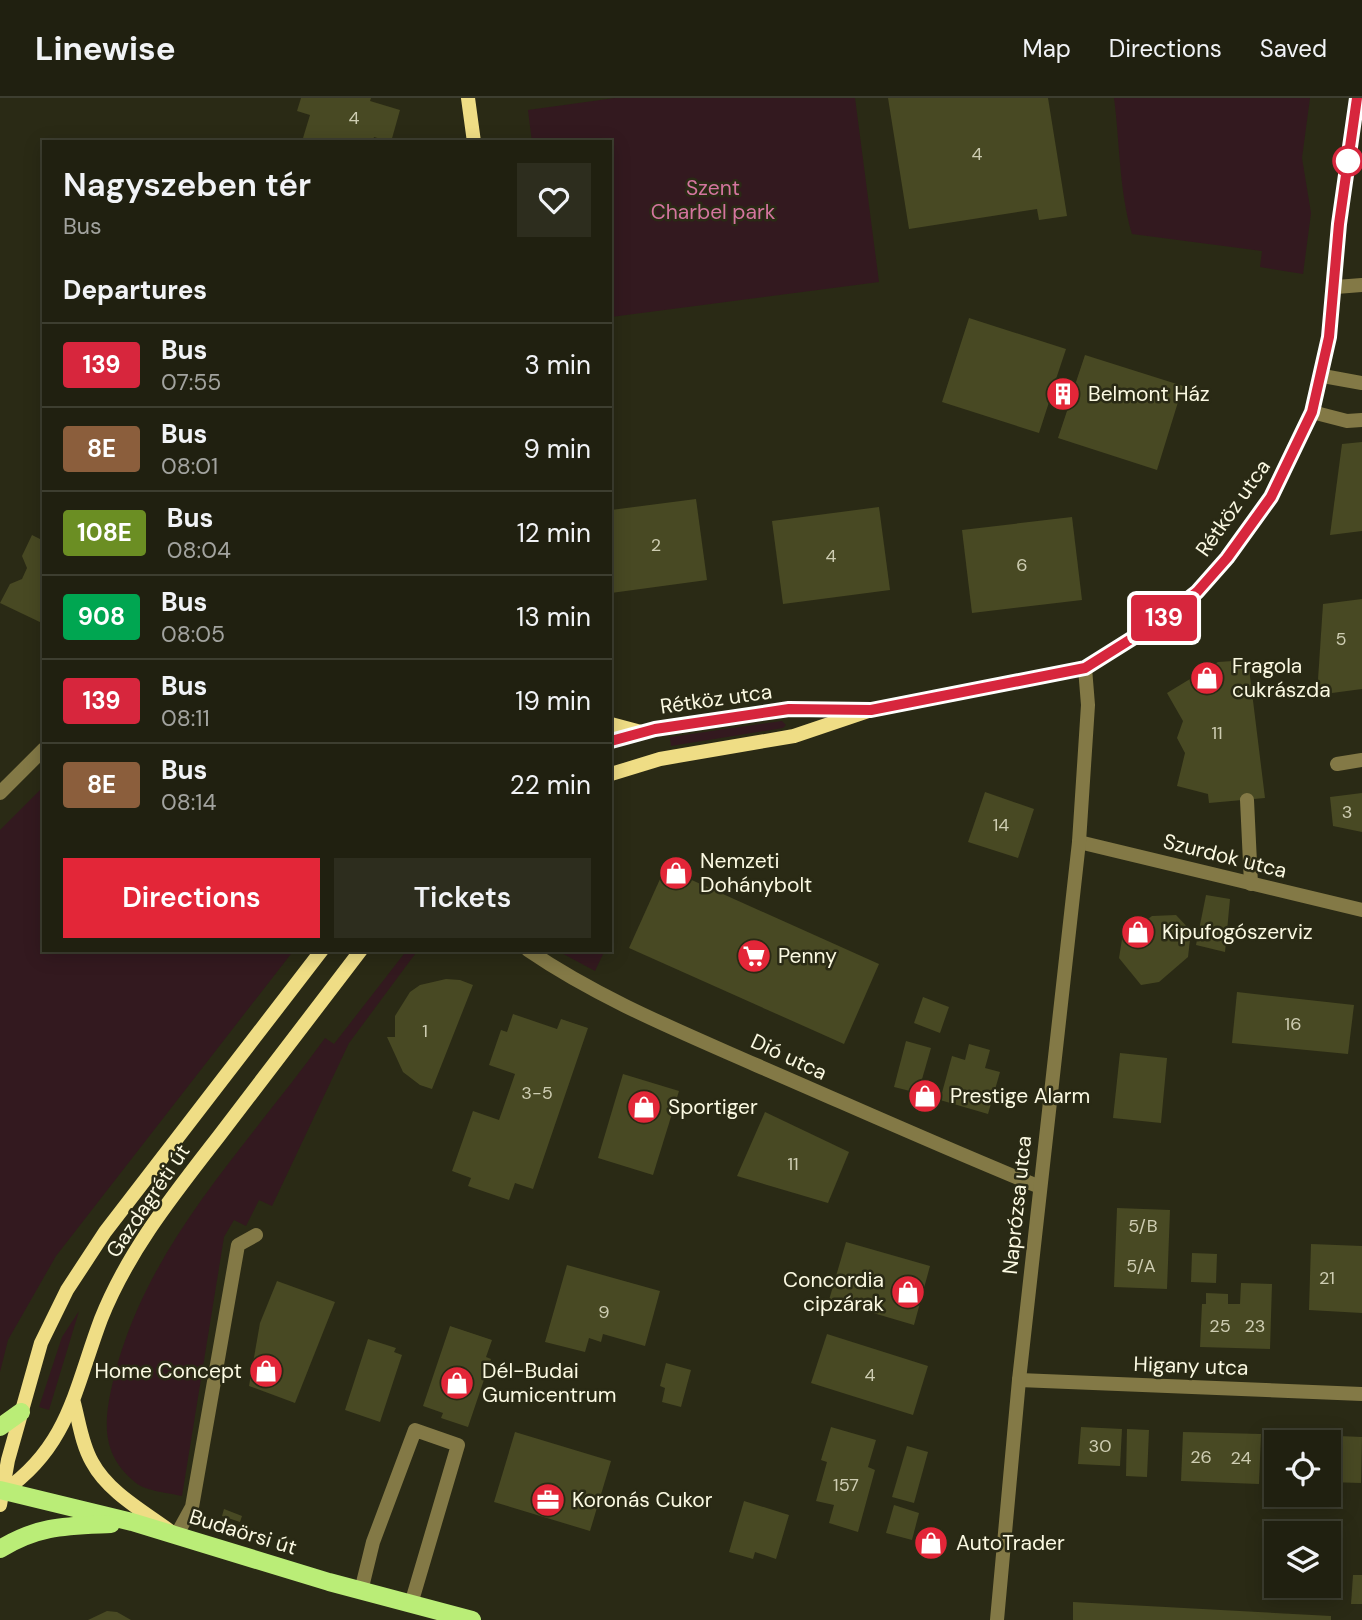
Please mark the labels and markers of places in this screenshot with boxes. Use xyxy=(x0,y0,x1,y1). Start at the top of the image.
unlabelled marker xyxy=(1333,146,1362,176)
building icon: Belmont Ház xyxy=(1044,375,1082,413)
place label: Belmont Ház xyxy=(1088,380,1210,408)
place label: Fragola cukrászda xyxy=(1232,652,1331,704)
shop icon: Fragola cukrászda xyxy=(1188,659,1226,697)
place label: Nemzeti Dohánybolt xyxy=(700,847,812,899)
shop icon: Nemzeti Dohánybolt xyxy=(657,854,695,892)
shop icon: Kipufogószerviz xyxy=(1119,913,1157,951)
place label: Kipufogószerviz xyxy=(1162,918,1313,946)
supermarket icon: Penny xyxy=(735,937,773,975)
place label: Penny xyxy=(778,942,837,970)
shop icon: Prestige Alarm xyxy=(906,1077,944,1115)
place label: Prestige Alarm xyxy=(950,1082,1090,1110)
shop icon: Sportiger xyxy=(625,1088,663,1126)
place label: Sportiger xyxy=(668,1093,758,1121)
place label: Concordia cipzárak xyxy=(783,1266,884,1318)
shop icon: Concordia cipzárak xyxy=(889,1273,927,1311)
shop icon: Home Concept xyxy=(247,1352,285,1390)
place label: Home Concept xyxy=(95,1357,242,1385)
place label: Dél-Budai Gumicentrum xyxy=(482,1357,616,1409)
shop icon: Dél-Budai Gumicentrum xyxy=(438,1364,476,1402)
office icon: Koronás Cukor xyxy=(529,1481,567,1519)
place label: Koronás Cukor xyxy=(572,1486,713,1514)
shop icon: AutoTrader xyxy=(912,1524,950,1562)
place label: AutoTrader xyxy=(956,1529,1065,1557)

